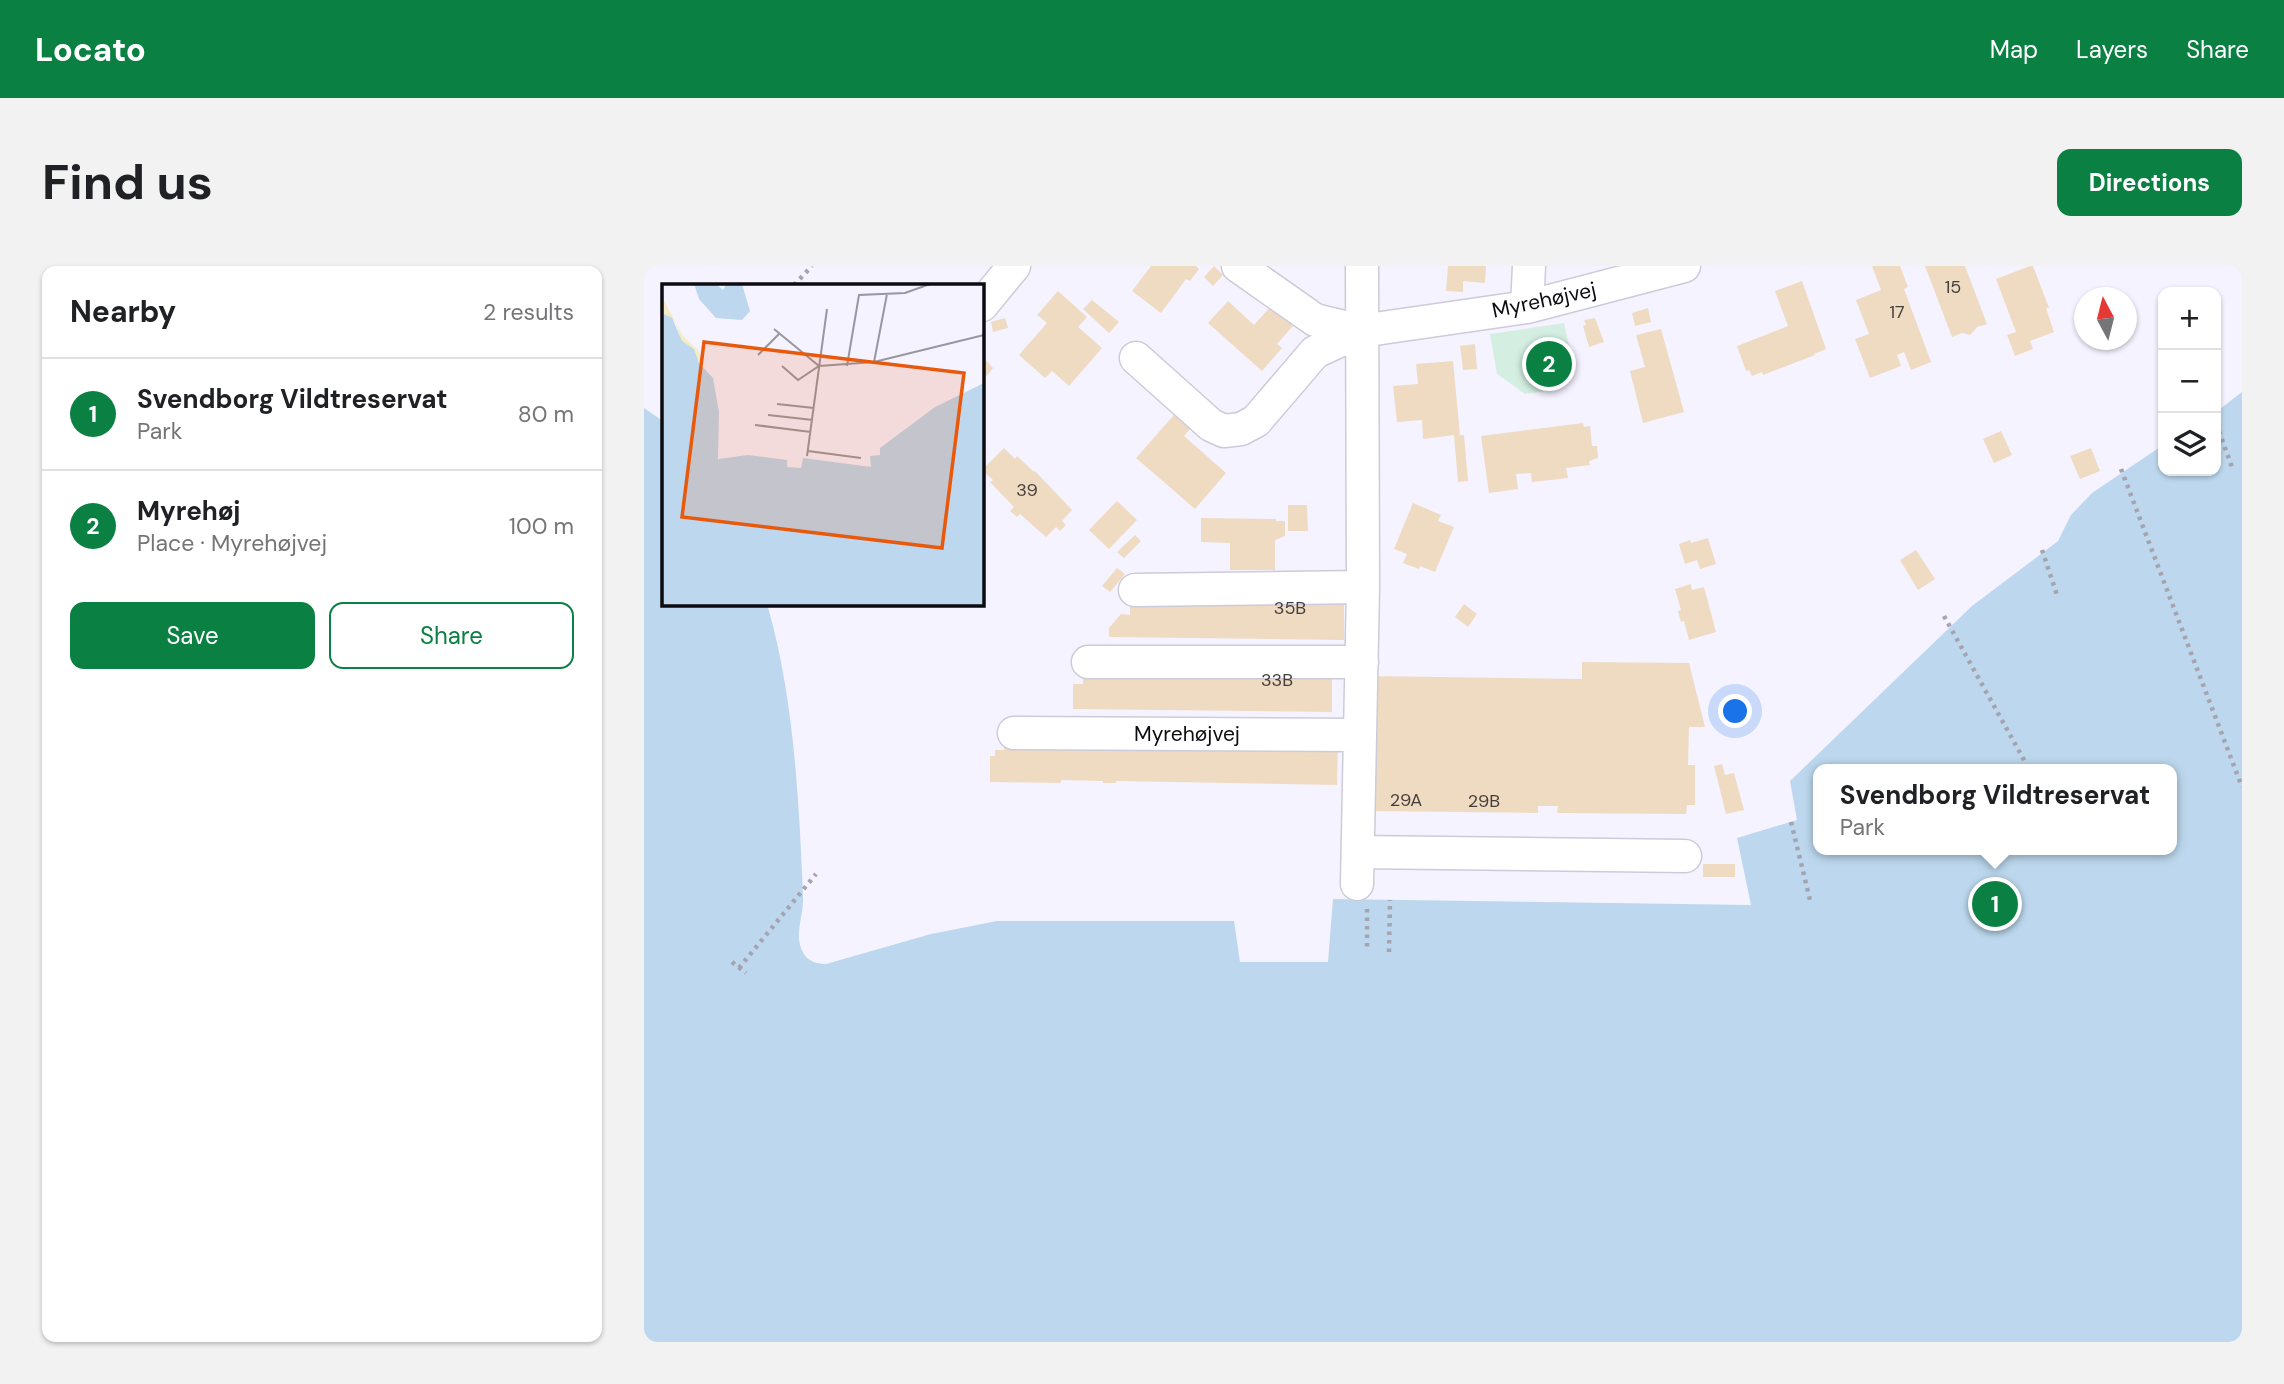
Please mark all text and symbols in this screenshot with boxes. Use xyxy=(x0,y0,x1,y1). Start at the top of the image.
text: Locato xyxy=(35,28,146,71)
text: Map xyxy=(1990,34,2038,65)
text: Layers xyxy=(2076,34,2148,65)
text: Share xyxy=(2186,34,2249,65)
button: Directions xyxy=(2057,149,2242,216)
text: Find us xyxy=(42,150,213,214)
street label: Myrehøjvej xyxy=(1489,275,1599,325)
house number: 15 xyxy=(1945,275,1961,299)
inset map xyxy=(662,284,984,606)
north arrow xyxy=(2074,287,2137,350)
map controls xyxy=(2158,287,2221,476)
button: + xyxy=(2158,287,2221,350)
text: Nearby xyxy=(70,292,176,331)
text: 2 results xyxy=(483,297,574,327)
house number: 17 xyxy=(1889,300,1905,324)
pin: 2 xyxy=(1526,338,1572,390)
button: − xyxy=(2158,350,2221,413)
text: Svendborg Vildtreservat xyxy=(137,382,448,416)
text: 1 xyxy=(89,399,97,429)
text: 80 m xyxy=(518,399,574,429)
button: layers xyxy=(2158,413,2221,476)
text: Park xyxy=(137,416,182,446)
house number: 39 xyxy=(1016,478,1038,502)
text: Myrehøj xyxy=(137,494,240,528)
text: 2 xyxy=(86,511,100,541)
text: 100 m xyxy=(509,511,574,541)
text: Place · Myrehøjvej xyxy=(137,528,327,558)
house number: 35B xyxy=(1274,596,1306,620)
button: Save xyxy=(70,602,315,669)
button: Share xyxy=(329,602,574,669)
house number: 33B xyxy=(1261,668,1293,692)
your location xyxy=(1718,694,1752,728)
street label: Myrehøjvej xyxy=(1134,720,1240,748)
popup xyxy=(1813,764,2177,855)
text: Svendborg Vildtreservat xyxy=(1840,778,2150,812)
house number: 29A xyxy=(1390,788,1422,812)
house number: 29B xyxy=(1468,789,1500,813)
text: Park xyxy=(1840,812,1885,842)
pin: 1 xyxy=(1972,878,2018,930)

